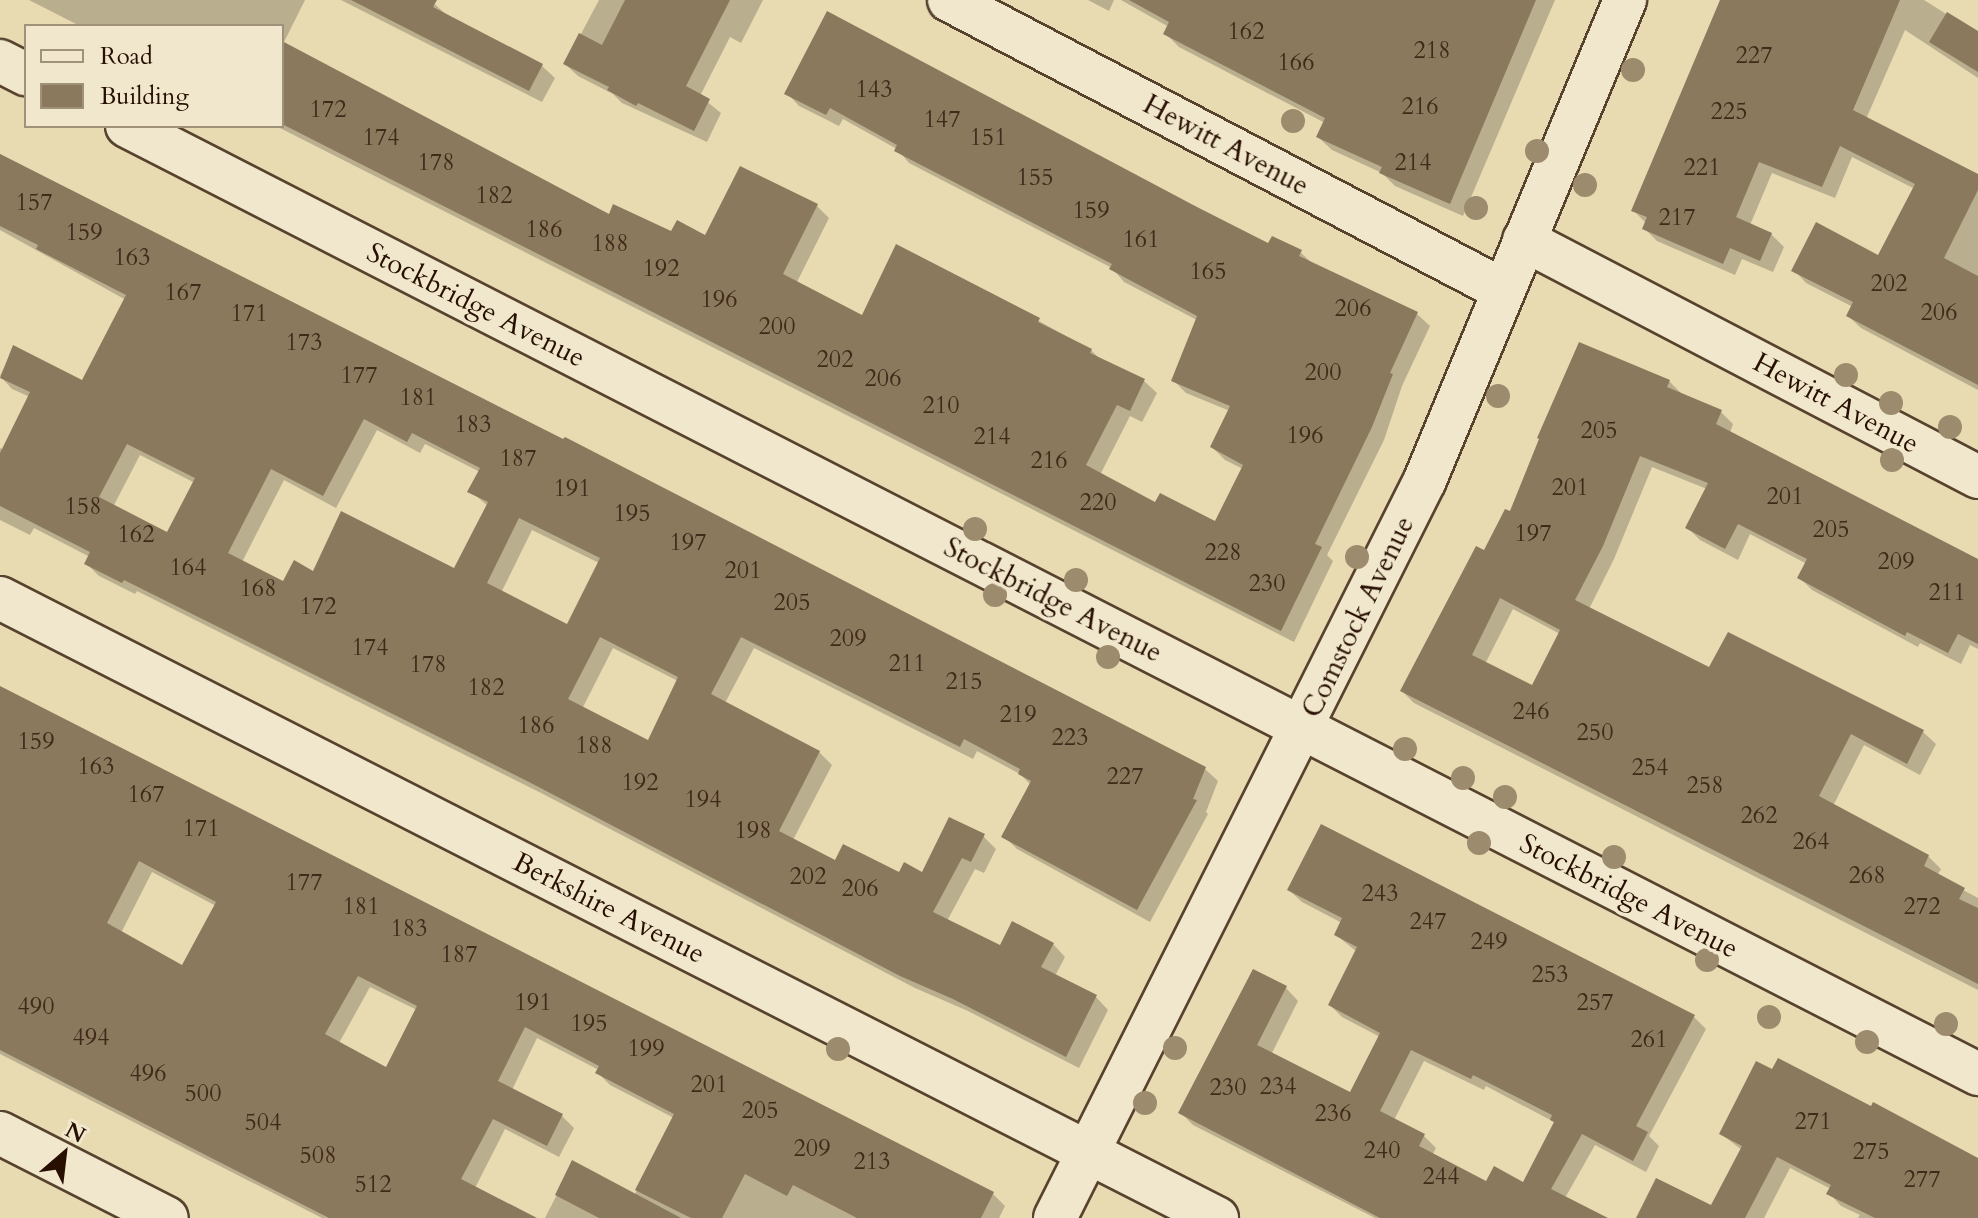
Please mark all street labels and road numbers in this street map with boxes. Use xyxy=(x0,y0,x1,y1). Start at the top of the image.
street label: Hewitt Avenue xyxy=(1138,87,1314,203)
street label: Stockbridge Avenue xyxy=(361,235,591,375)
street label: Hewitt Avenue xyxy=(1748,345,1924,461)
street label: Comstock Avenue xyxy=(1295,511,1421,723)
street label: Stockbridge Avenue xyxy=(938,530,1168,670)
street label: Stockbridge Avenue xyxy=(1514,826,1744,966)
street label: Berkshire Avenue xyxy=(507,845,711,971)

